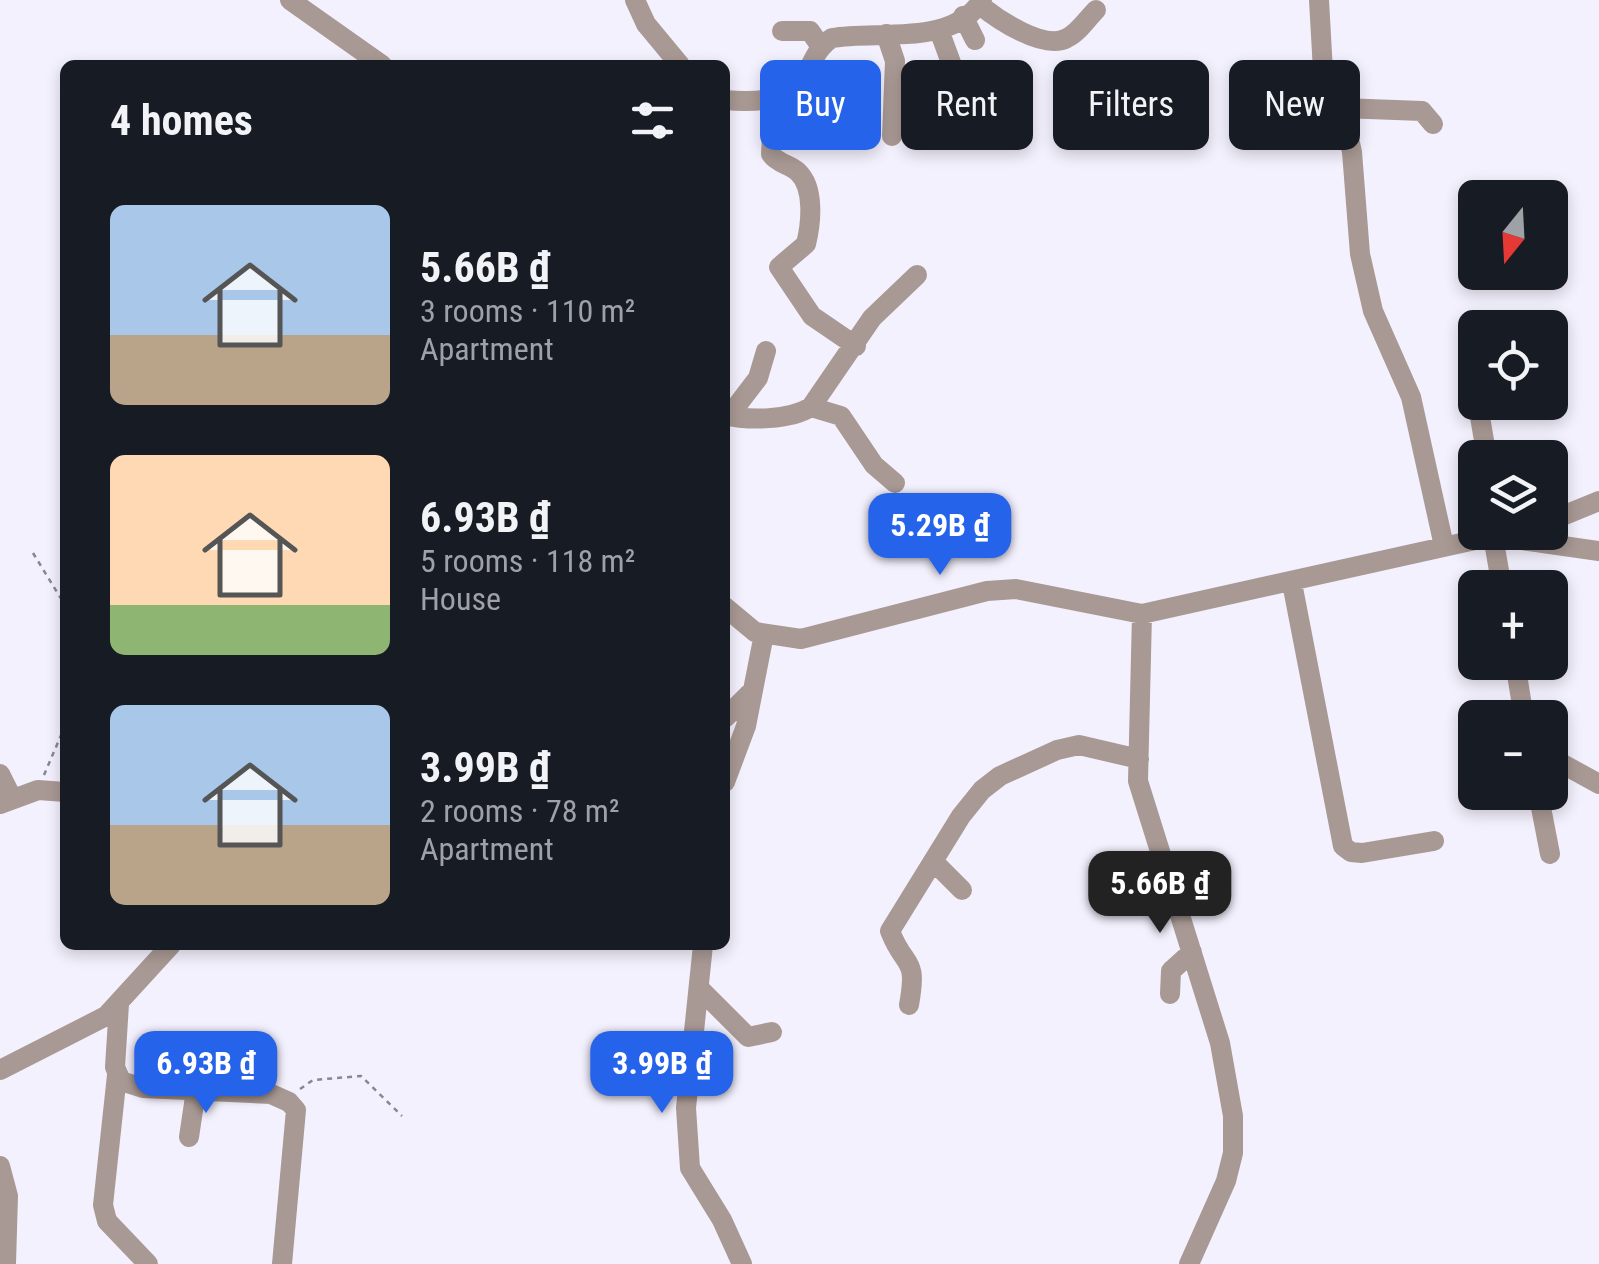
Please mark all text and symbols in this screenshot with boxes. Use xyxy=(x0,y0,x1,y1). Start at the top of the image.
chip: Buy xyxy=(760,60,881,150)
chip: Rent xyxy=(901,60,1033,150)
chip: Filters xyxy=(1053,60,1209,150)
chip: New xyxy=(1229,60,1360,150)
icon: filters xyxy=(625,93,680,148)
text: 4 homes xyxy=(110,96,253,145)
north arrow xyxy=(1458,180,1568,290)
map controls xyxy=(1458,180,1568,810)
text: 5.66B ₫ xyxy=(420,243,551,292)
icon: home xyxy=(190,245,310,365)
text: 3 rooms · 110 m² xyxy=(420,292,635,330)
button: locate xyxy=(1458,310,1568,420)
text: Apartment xyxy=(420,330,554,368)
button: layers xyxy=(1458,440,1568,550)
text: 6.93B ₫ xyxy=(420,493,551,542)
pin: 5.29B ₫ xyxy=(848,493,1032,578)
icon: home xyxy=(190,495,310,615)
text: 5.29B ₫ xyxy=(890,506,990,544)
text: 5 rooms · 118 m² xyxy=(420,542,635,580)
button: + xyxy=(1458,570,1568,680)
text: House xyxy=(420,580,501,618)
button: − xyxy=(1458,700,1568,810)
text: 3.99B ₫ xyxy=(420,743,551,792)
icon: home xyxy=(190,745,310,865)
text: 2 rooms · 78 m² xyxy=(420,792,619,830)
text: Apartment xyxy=(420,830,554,868)
pin: 5.66B ₫ xyxy=(1068,851,1252,936)
text: 5.66B ₫ xyxy=(1110,864,1210,902)
pin: 6.93B ₫ xyxy=(114,1031,298,1116)
pin: 3.99B ₫ xyxy=(570,1031,754,1116)
text: 6.93B ₫ xyxy=(156,1044,256,1082)
text: 3.99B ₫ xyxy=(612,1044,712,1082)

